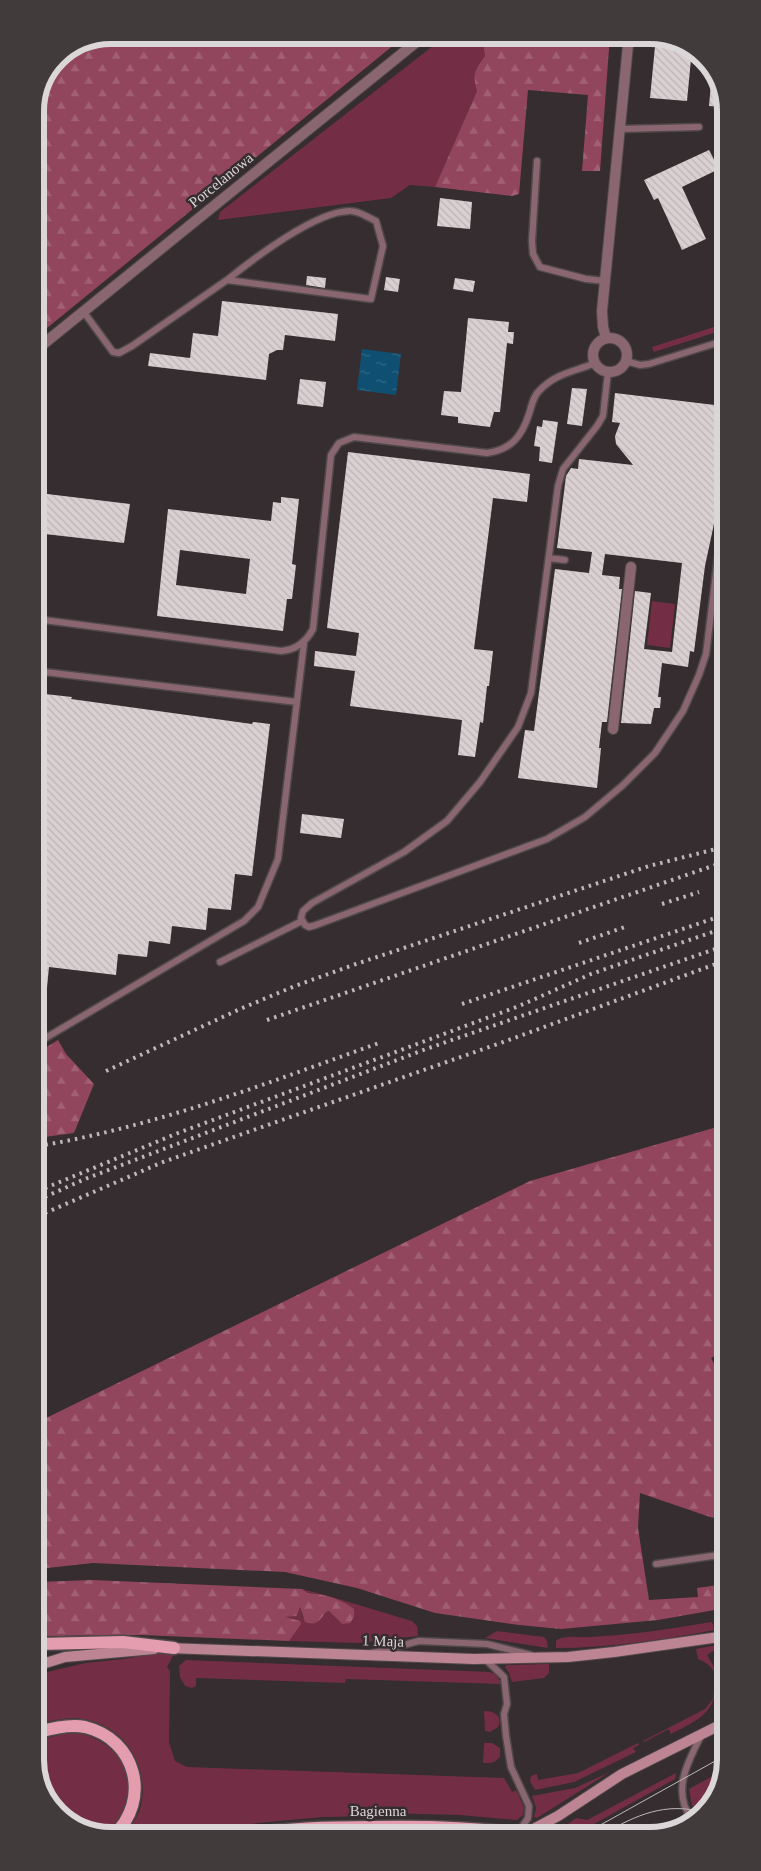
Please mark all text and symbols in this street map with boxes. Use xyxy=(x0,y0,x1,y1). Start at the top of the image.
street label: Porcelanowa xyxy=(186,149,256,211)
street label: 1 Maja xyxy=(362,1632,405,1650)
street label: Bagienna xyxy=(350,1803,407,1819)

